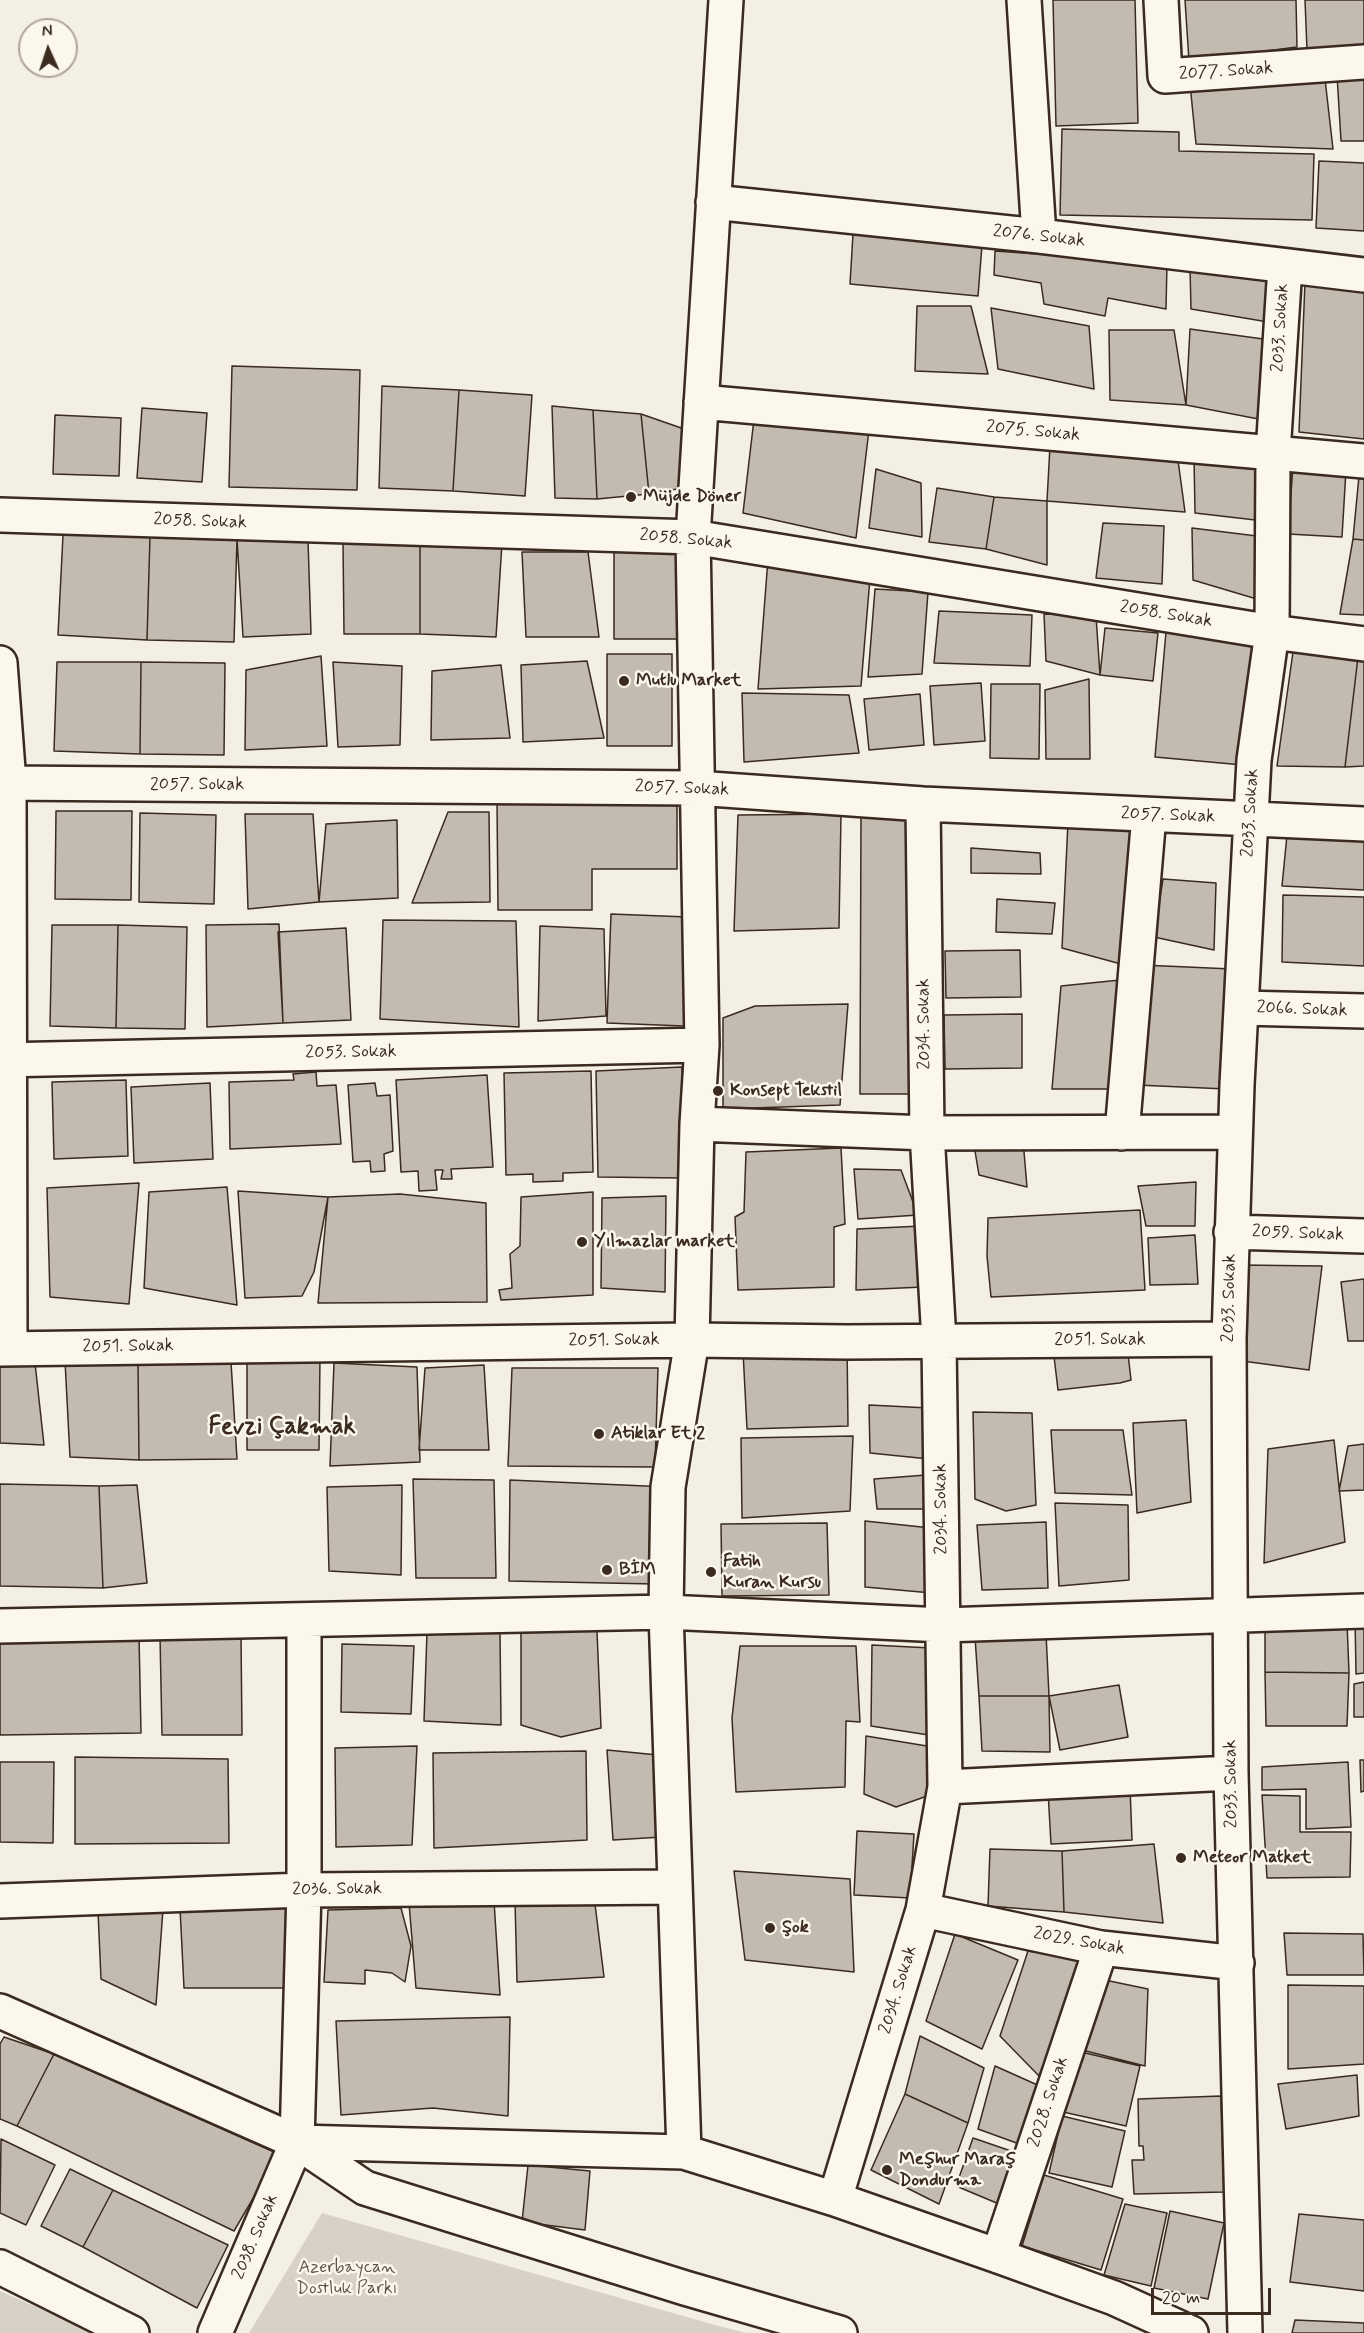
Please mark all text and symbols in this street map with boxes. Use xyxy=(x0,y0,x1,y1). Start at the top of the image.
north arrow xyxy=(18,18,78,78)
text: N xyxy=(41,21,53,42)
street label: 2077. Sokak xyxy=(1178,58,1274,86)
street label: 2076. Sokak xyxy=(992,221,1086,253)
street label: 2033. Sokak xyxy=(1268,283,1294,373)
street label: 2075. Sokak xyxy=(985,417,1081,447)
place label: Müjde Döner xyxy=(643,486,741,508)
marker: Müjde Döner xyxy=(624,490,638,504)
street label: 2058. Sokak xyxy=(153,510,247,534)
street label: 2058. Sokak xyxy=(639,525,733,555)
street label: 2058. Sokak xyxy=(1118,597,1214,633)
place label: Mutlu Market xyxy=(636,670,741,692)
marker: Mutlu Market xyxy=(617,674,631,688)
street label: 2033. Sokak xyxy=(1238,768,1264,858)
street label: 2057. Sokak xyxy=(150,774,244,796)
street label: 2057. Sokak xyxy=(635,777,729,801)
street label: 2057. Sokak xyxy=(1121,804,1215,828)
street label: 2034. Sokak xyxy=(913,978,937,1070)
street label: 2066. Sokak xyxy=(1256,998,1348,1022)
street label: 2053. Sokak xyxy=(305,1041,397,1065)
place label: Konsept Tekstil xyxy=(730,1080,842,1102)
marker: Konsept Tekstil xyxy=(711,1084,725,1098)
street label: 2059. Sokak xyxy=(1252,1222,1344,1246)
place label: Yılmazlar market xyxy=(594,1231,735,1253)
marker: Yılmazlar market xyxy=(575,1235,589,1249)
street label: 2033. Sokak xyxy=(1218,1253,1242,1343)
street label: 2051. Sokak xyxy=(568,1329,660,1353)
street label: 2051. Sokak xyxy=(1054,1329,1146,1351)
street label: 2051. Sokak xyxy=(82,1335,174,1359)
district label: Fevzi Çakmak xyxy=(209,1414,355,1442)
place label: Atiklar Et 2 xyxy=(611,1423,705,1445)
marker: Atiklar Et 2 xyxy=(592,1427,606,1441)
street label: 2034. Sokak xyxy=(930,1463,954,1555)
place label: Fatih Kuran Kursu xyxy=(723,1551,821,1594)
place label: BİM xyxy=(619,1559,656,1581)
marker: BİM xyxy=(600,1563,614,1577)
marker: Fatih Kuran Kursu xyxy=(704,1565,718,1579)
street label: 2033. Sokak xyxy=(1220,1739,1244,1829)
place label: Meteor Matket xyxy=(1193,1847,1311,1869)
marker: Meteor Matket xyxy=(1174,1851,1188,1865)
street label: 2036. Sokak xyxy=(292,1878,382,1902)
place label: Şok xyxy=(782,1917,809,1939)
marker: Şok xyxy=(763,1921,777,1935)
street label: 2029. Sokak xyxy=(1031,1923,1127,1961)
street label: 2034. Sokak xyxy=(875,1943,923,2037)
street label: 2028. Sokak xyxy=(1024,2054,1074,2150)
place label: Meşhur Maraş Dondurma xyxy=(899,2149,1016,2192)
marker: Meşhur Maraş Dondurma xyxy=(880,2163,894,2177)
street label: 2038. Sokak xyxy=(228,2191,284,2283)
park label: Azerbaycan Dostluk Parkı xyxy=(296,2257,398,2300)
scale bar xyxy=(1154,2276,1274,2314)
text: 20 m xyxy=(1162,2286,1200,2310)

